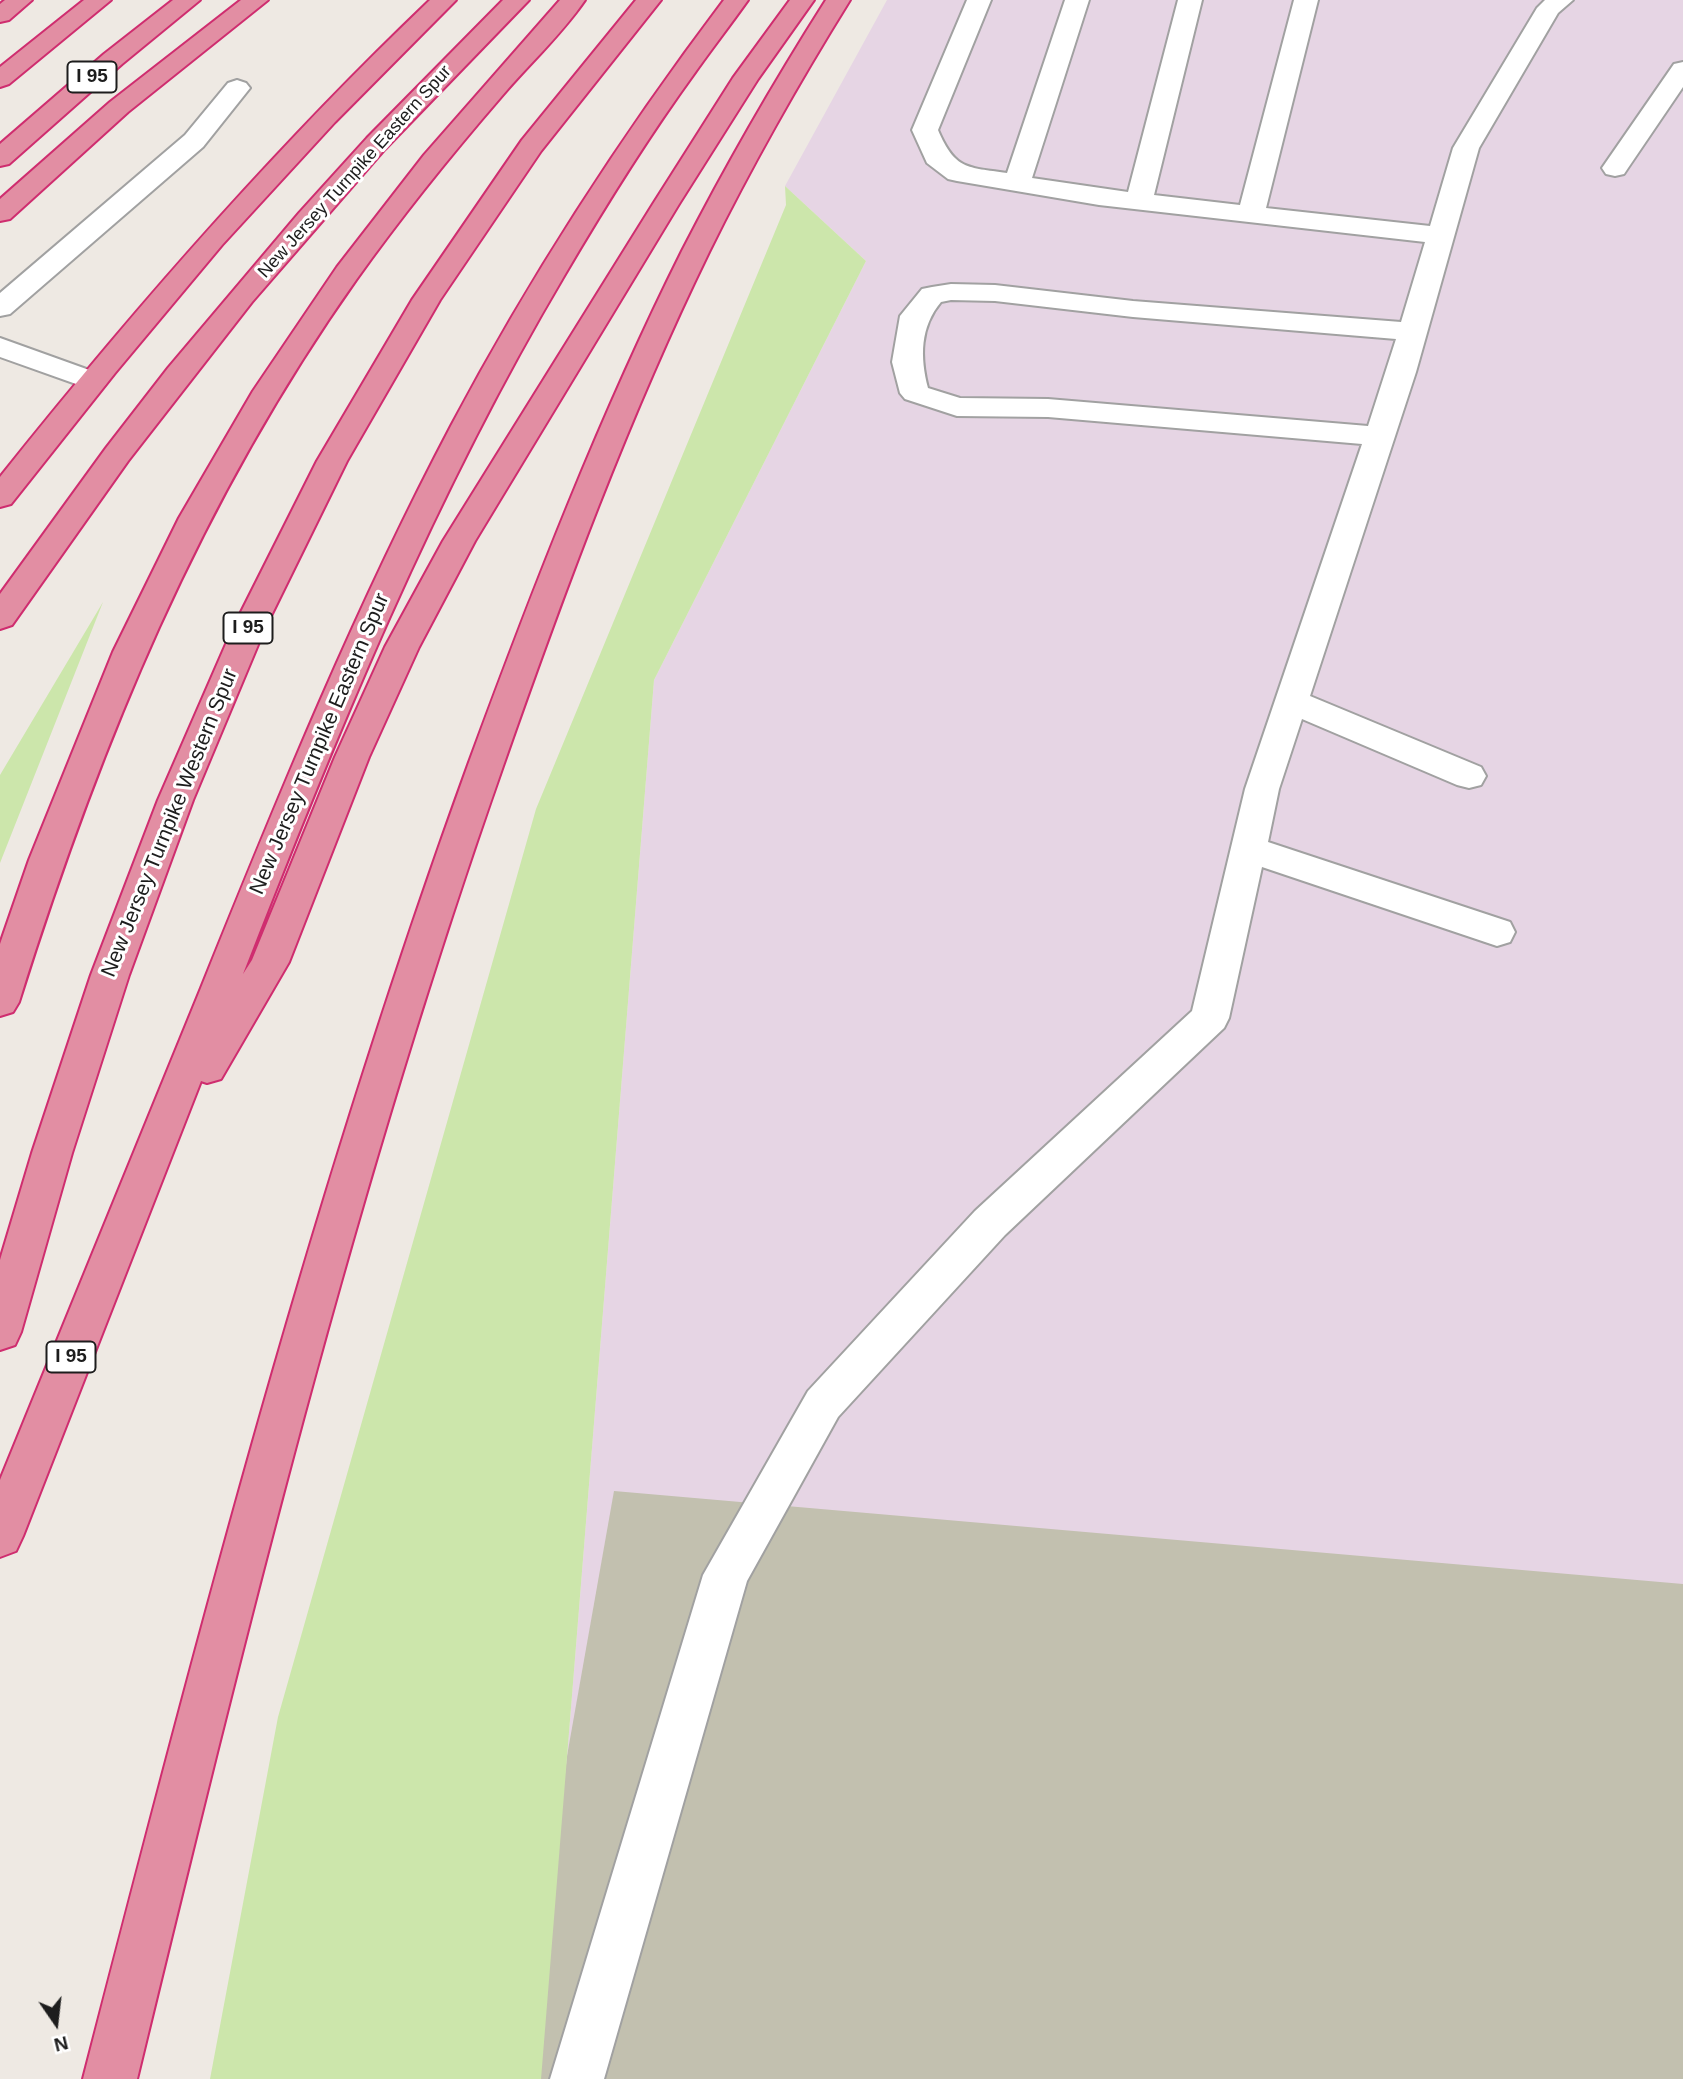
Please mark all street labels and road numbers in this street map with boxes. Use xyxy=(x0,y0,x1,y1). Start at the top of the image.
road number: I 95 xyxy=(68,61,116,92)
street label: New Jersey Turnpike Eastern Spur xyxy=(254,61,456,283)
street label: New Jersey Turnpike Eastern Spur xyxy=(245,590,395,898)
road number: I 95 xyxy=(224,612,272,643)
street label: New Jersey Turnpike Western Spur xyxy=(96,665,244,981)
road number: I 95 xyxy=(46,1342,96,1372)

